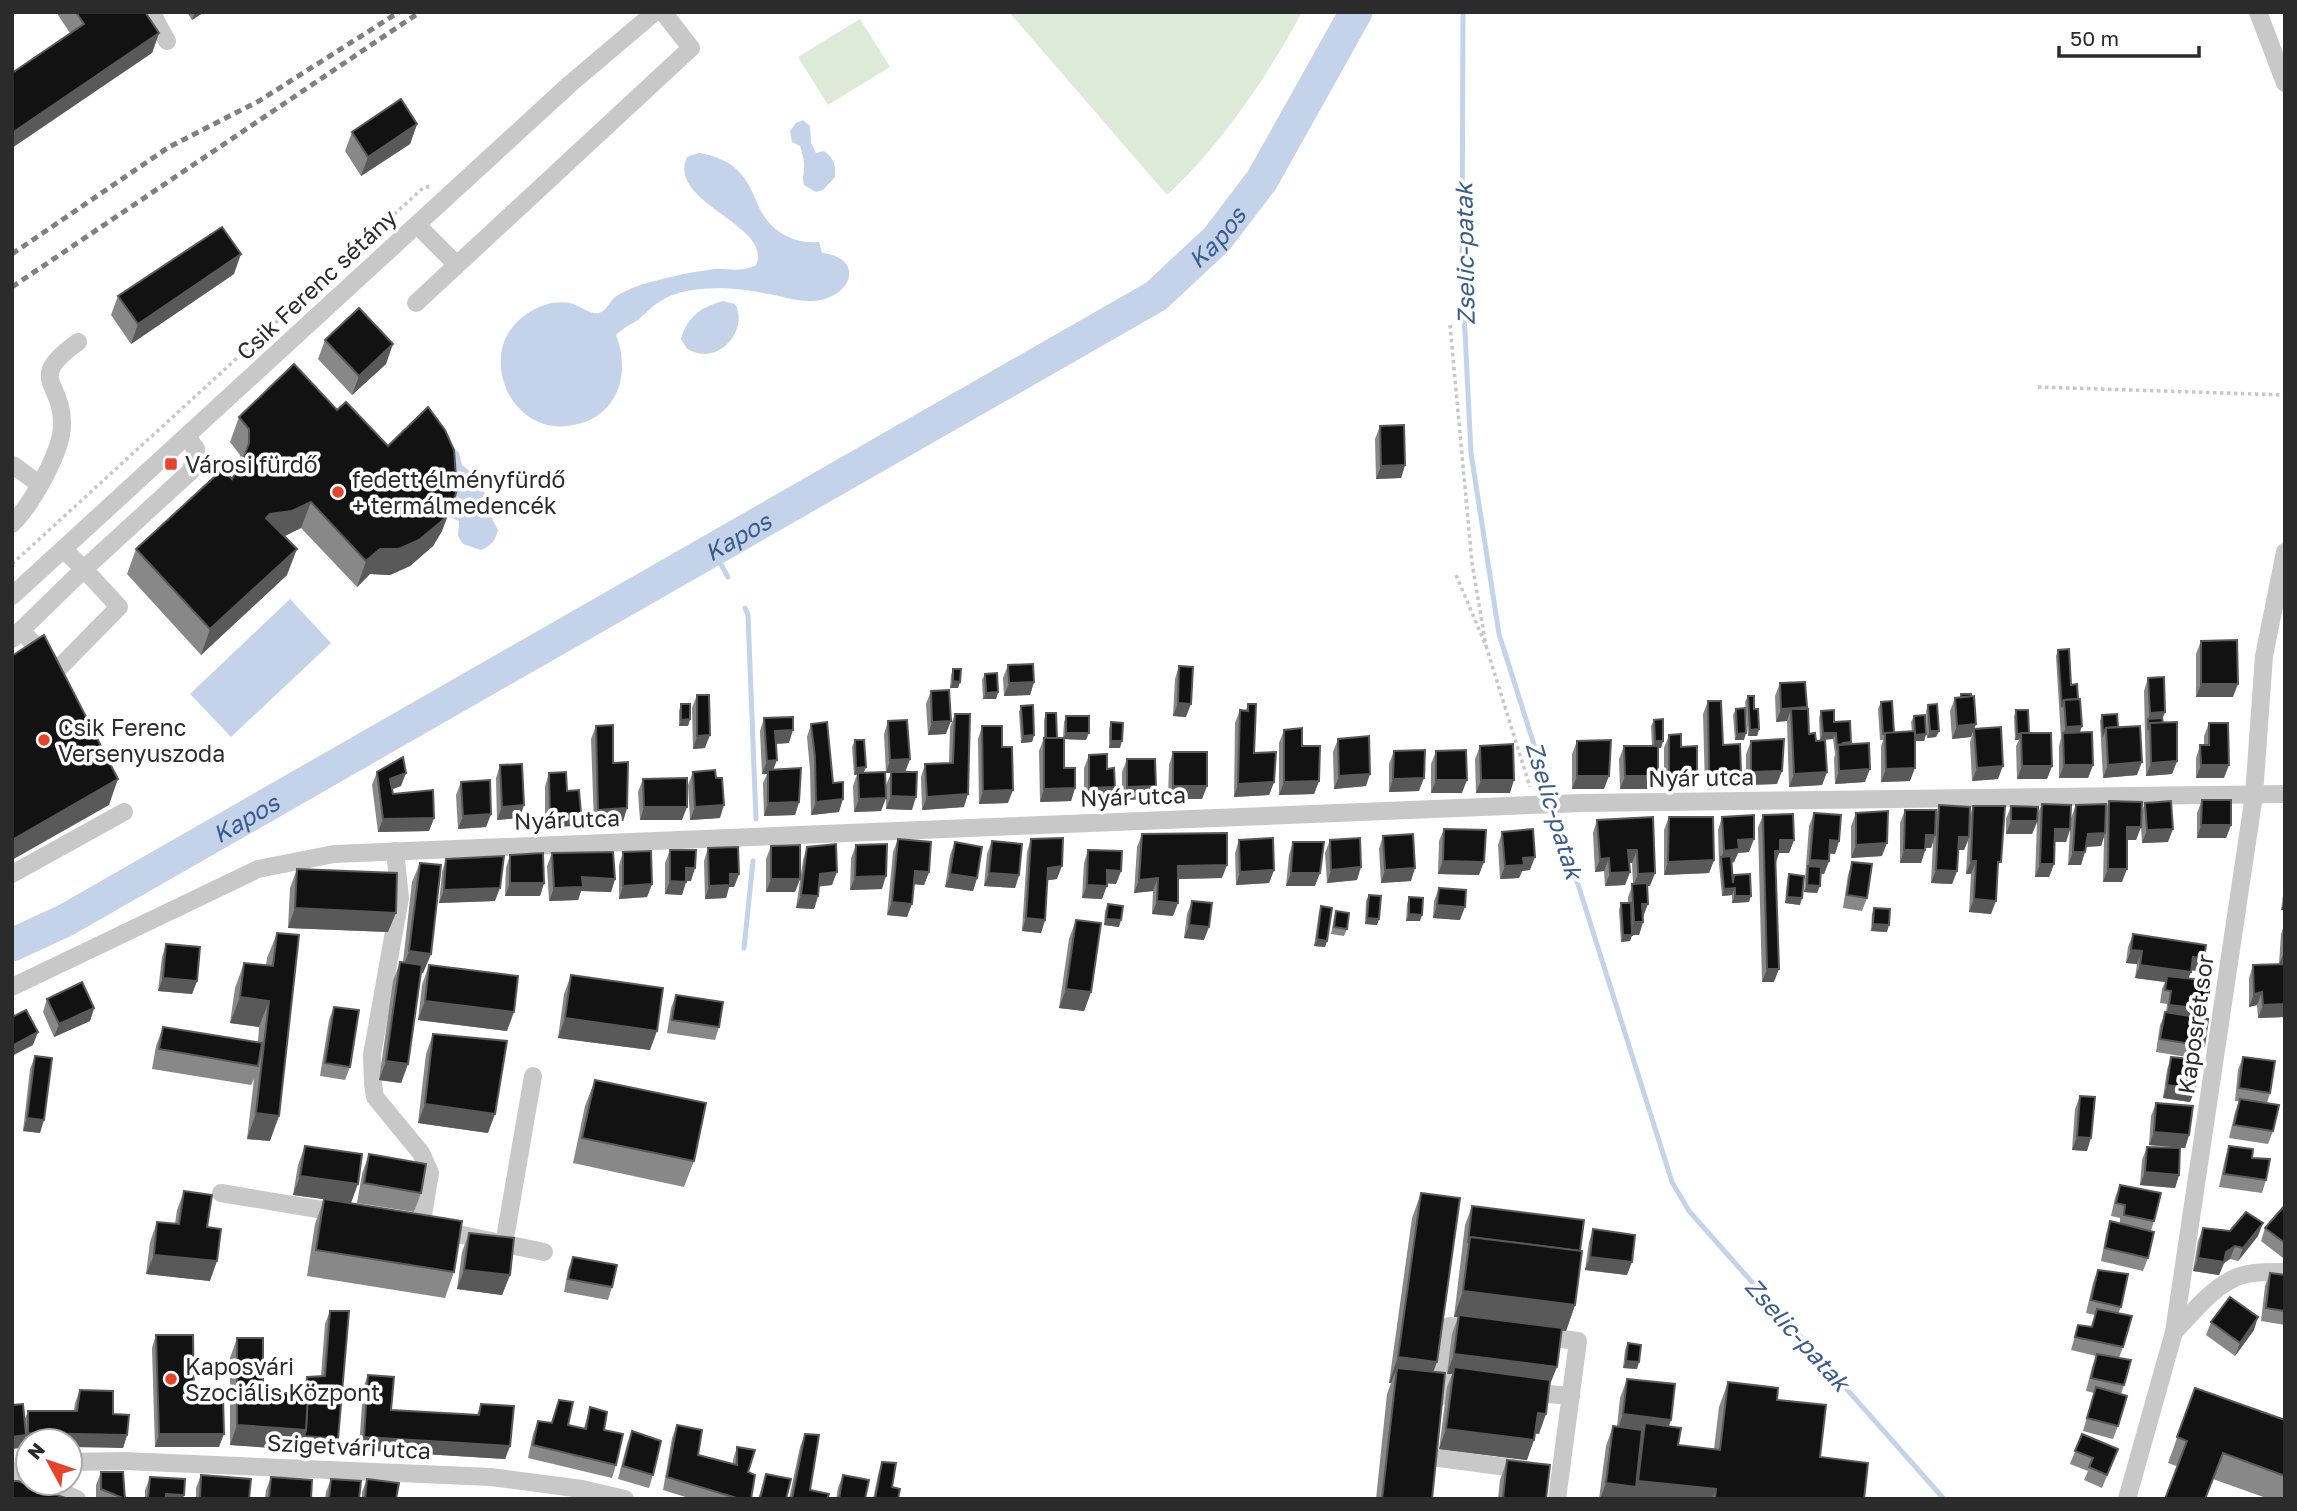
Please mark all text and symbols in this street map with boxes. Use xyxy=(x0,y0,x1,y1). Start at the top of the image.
scale bar xyxy=(2059,14,2199,58)
text: 50 m xyxy=(2070,25,2119,51)
water label: Zselic-patak xyxy=(1448,180,1480,325)
water label: Kapos xyxy=(1182,200,1252,273)
street label: Csik Ferenc sétány xyxy=(230,203,402,365)
place label: Városi fürdő xyxy=(185,450,318,478)
marker: Városi fürdő xyxy=(163,456,179,472)
place label: fedett élményfürdő + termálmedencék xyxy=(352,465,566,519)
marker: fedett élményfürdő + termálmedencék xyxy=(330,484,346,500)
water label: Kapos xyxy=(699,505,777,566)
place label: Csik Ferenc Versenyuszoda xyxy=(58,713,225,767)
marker: Csik Ferenc Versenyuszoda xyxy=(36,732,52,748)
water label: Zselic-patak xyxy=(1520,738,1590,885)
street label: Nyár utca xyxy=(1648,762,1754,792)
street label: Nyár utca xyxy=(1080,780,1186,812)
water label: Kapos xyxy=(207,786,285,848)
street label: Nyár utca xyxy=(514,803,620,835)
street label: Kaposrét sor xyxy=(2171,952,2219,1096)
water label: Zselic-patak xyxy=(1740,1271,1858,1398)
place label: Kaposvári Szociális Központ xyxy=(185,1352,380,1406)
marker: Kaposvári Szociális Központ xyxy=(163,1371,179,1387)
north arrow xyxy=(14,1427,84,1497)
street label: Szigetvári utca xyxy=(266,1428,432,1464)
text: N xyxy=(22,1438,49,1464)

